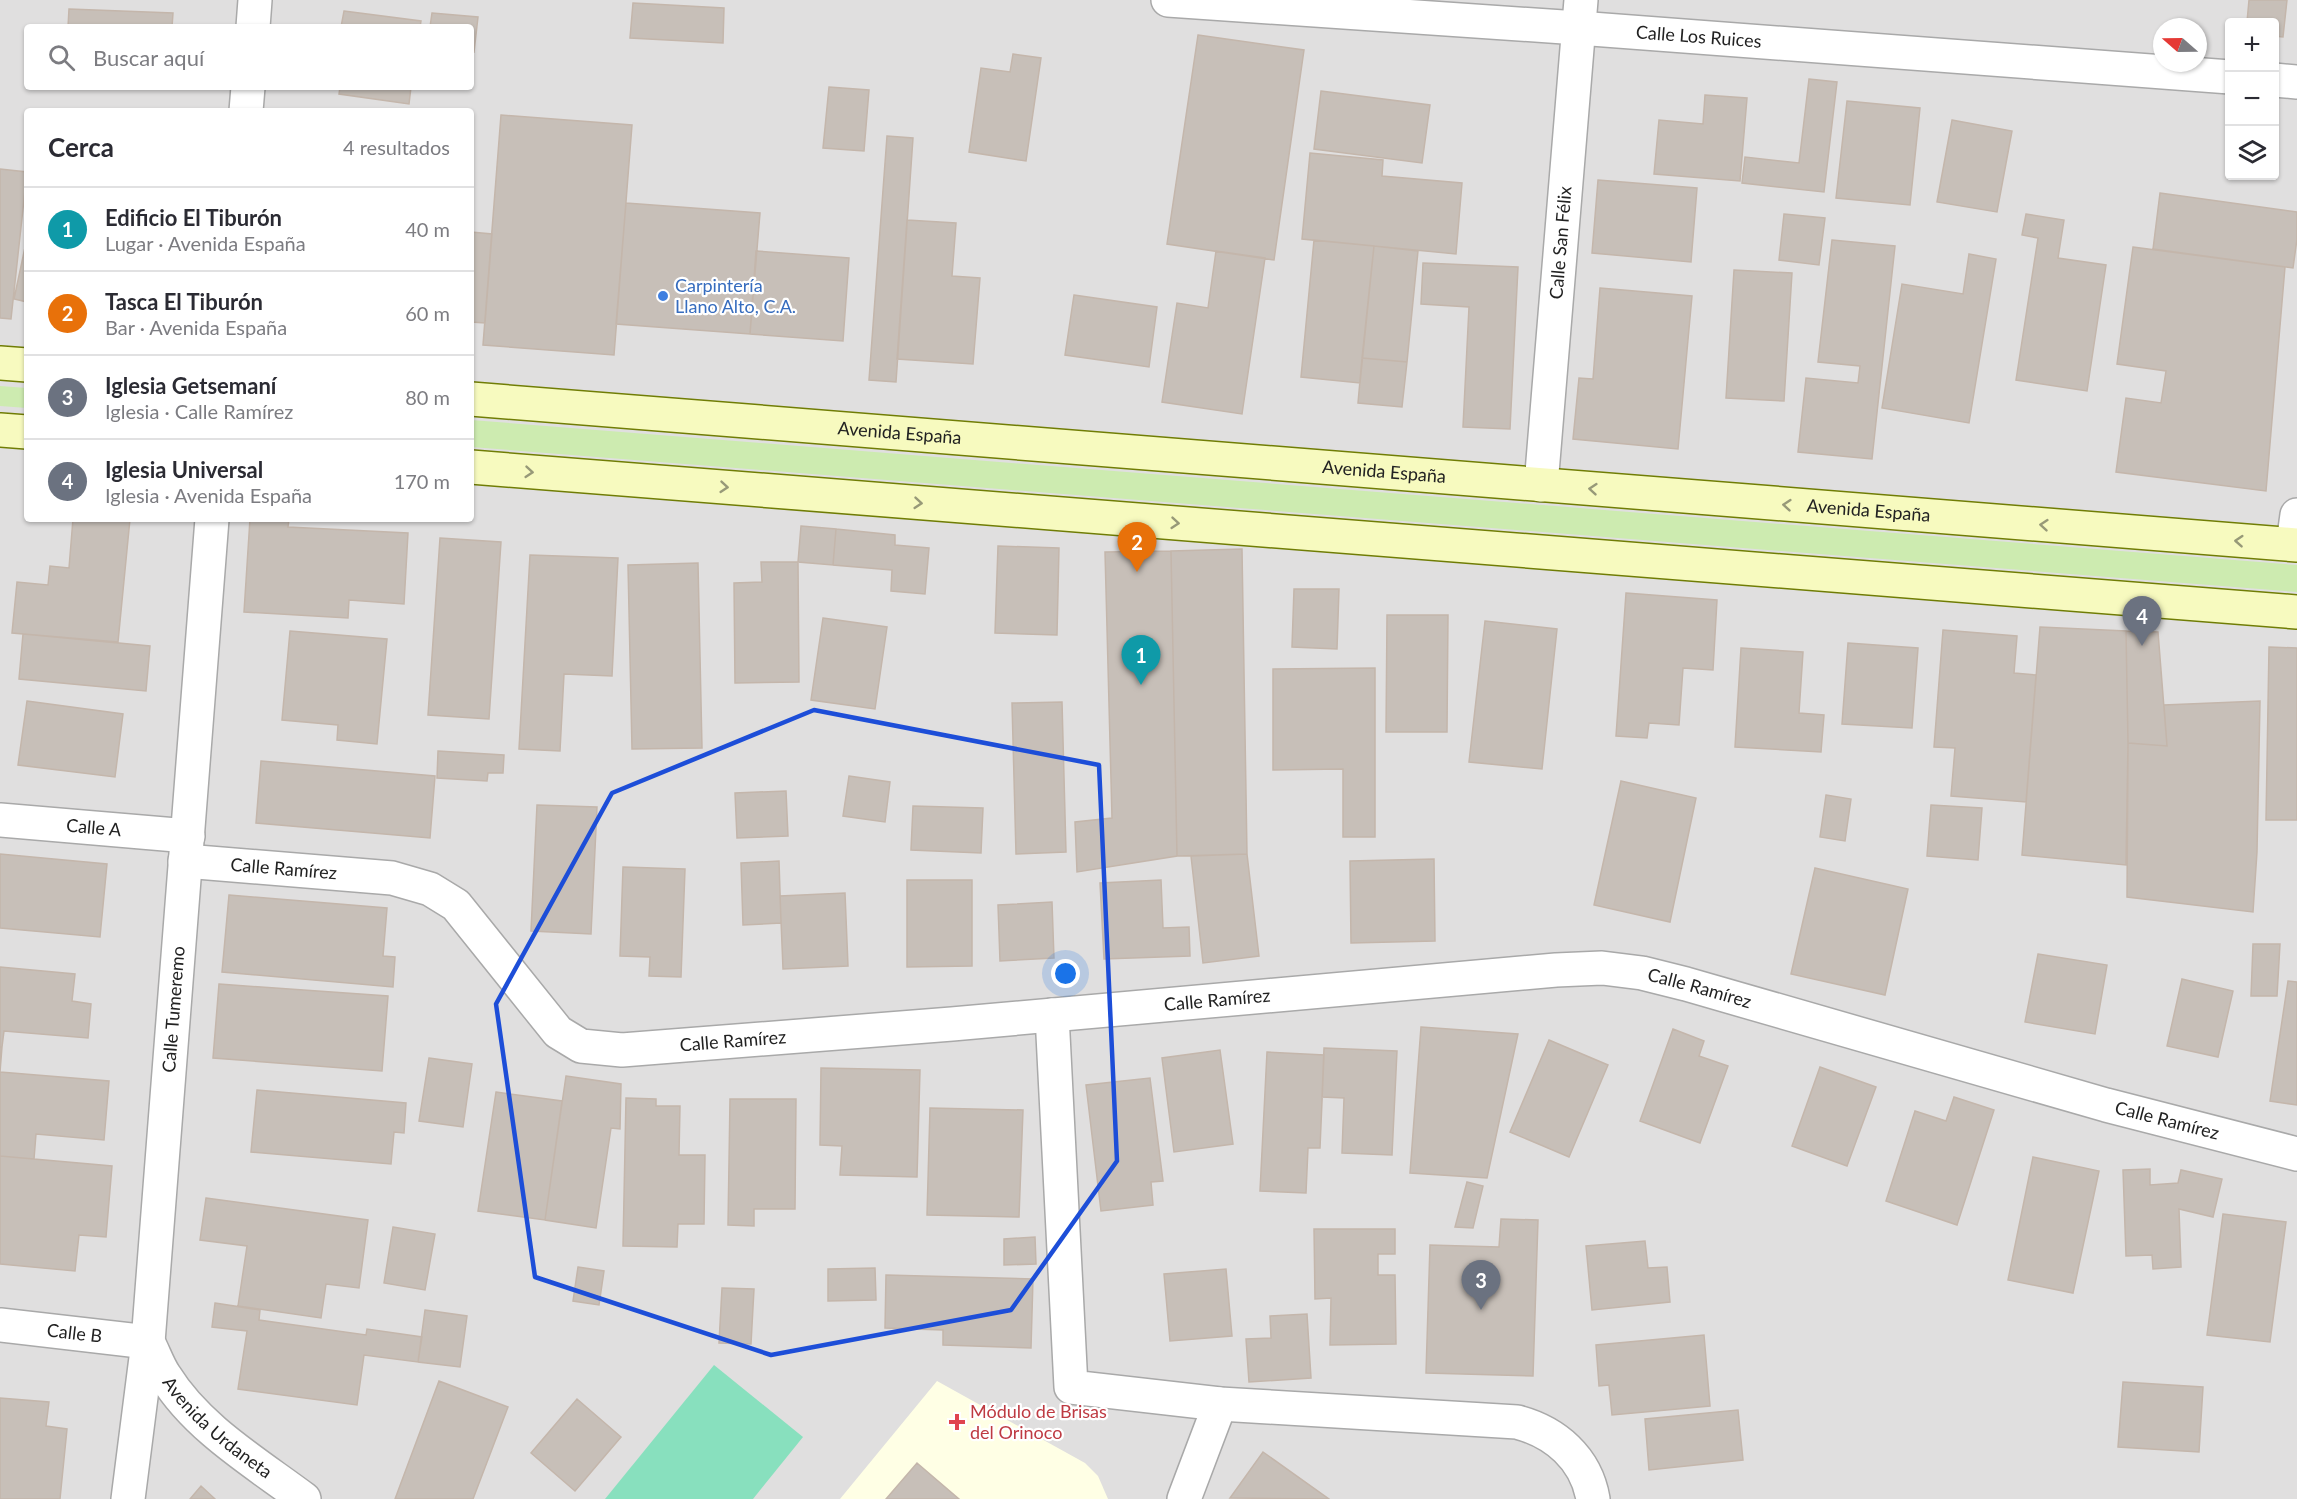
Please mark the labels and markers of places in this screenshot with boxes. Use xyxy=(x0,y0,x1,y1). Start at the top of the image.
place label: Carpintería Llano Alto, C.A. xyxy=(675,274,796,317)
marker: Carpintería Llano Alto, C.A. xyxy=(656,289,670,303)
pin: 2 xyxy=(1118,522,1156,572)
pin: 4 xyxy=(2122,596,2162,646)
pin: 1 xyxy=(1122,636,1160,685)
pin: 3 xyxy=(1462,1260,1500,1310)
place label: Módulo de Brisas del Orinoco xyxy=(970,1400,1107,1443)
marker: Módulo de Brisas del Orinoco xyxy=(948,1413,966,1431)

